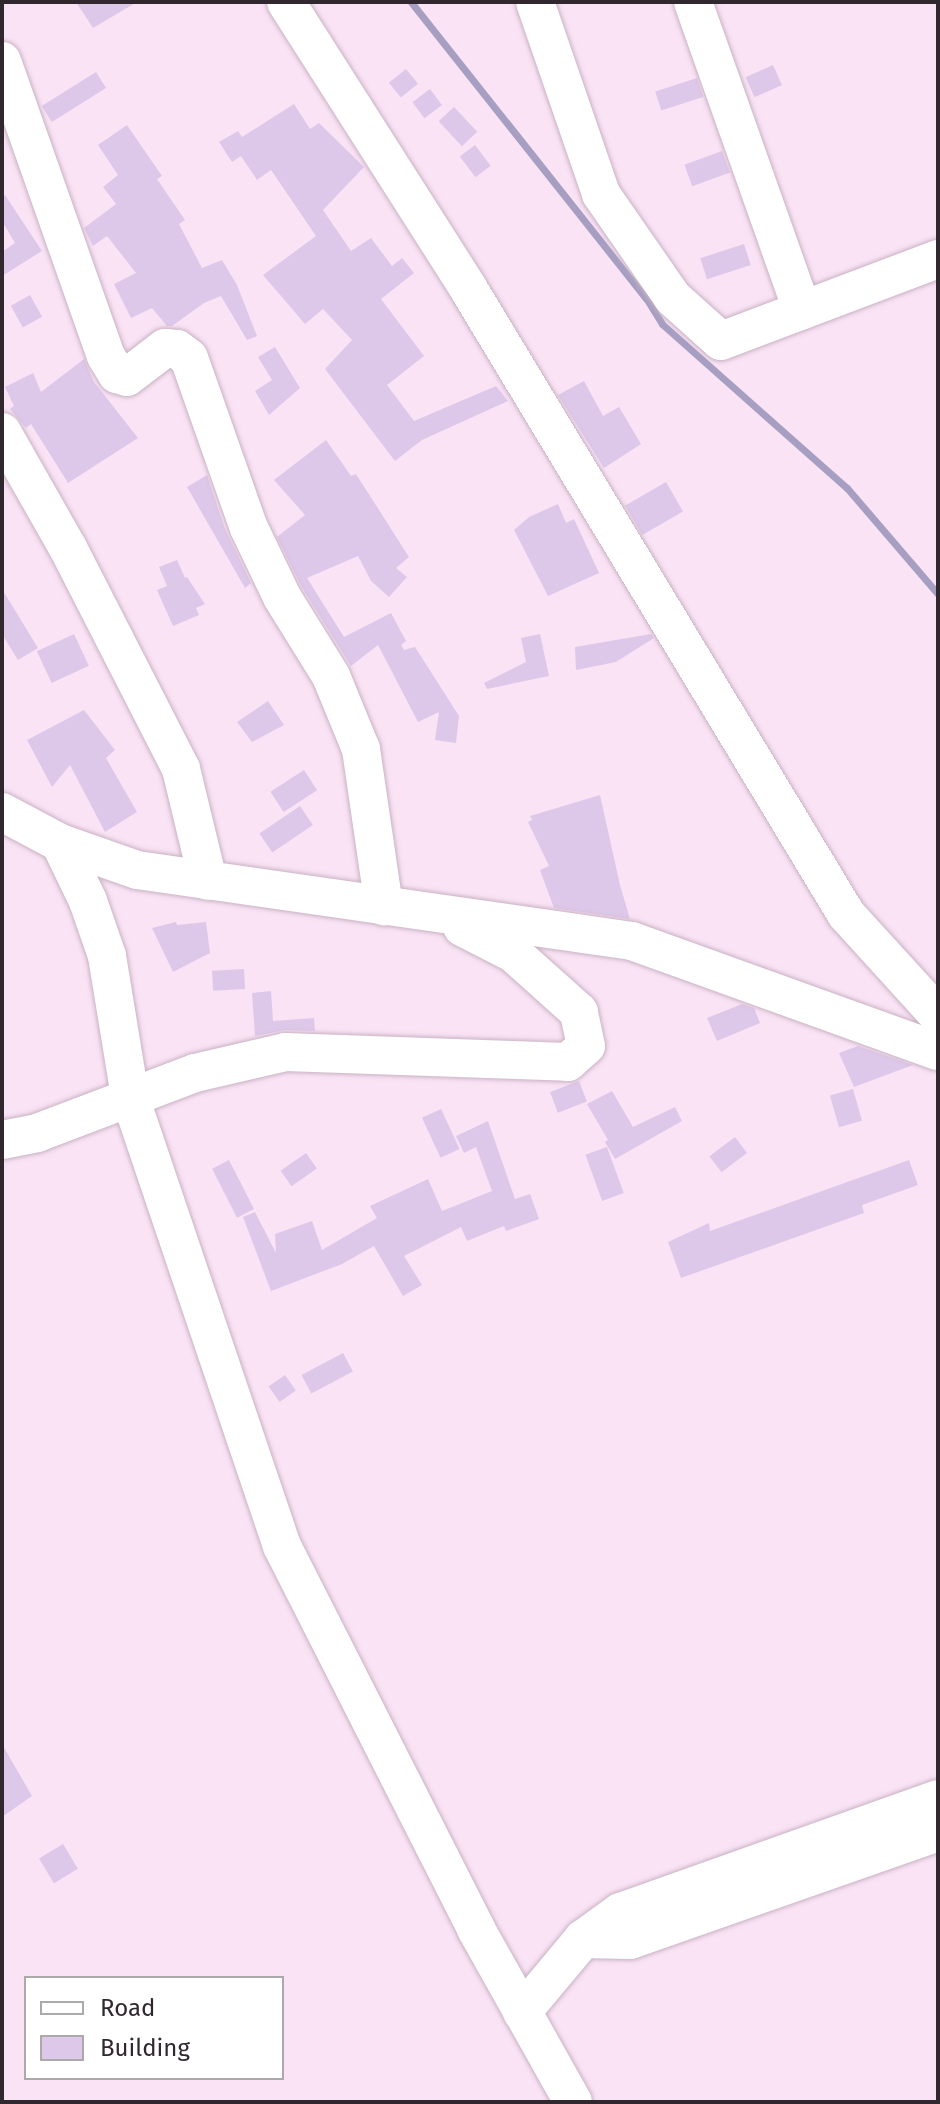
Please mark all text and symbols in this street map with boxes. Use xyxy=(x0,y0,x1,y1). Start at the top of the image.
legend xyxy=(24,1976,284,2080)
text: Road xyxy=(100,1994,155,2022)
text: Building xyxy=(100,2034,190,2062)

